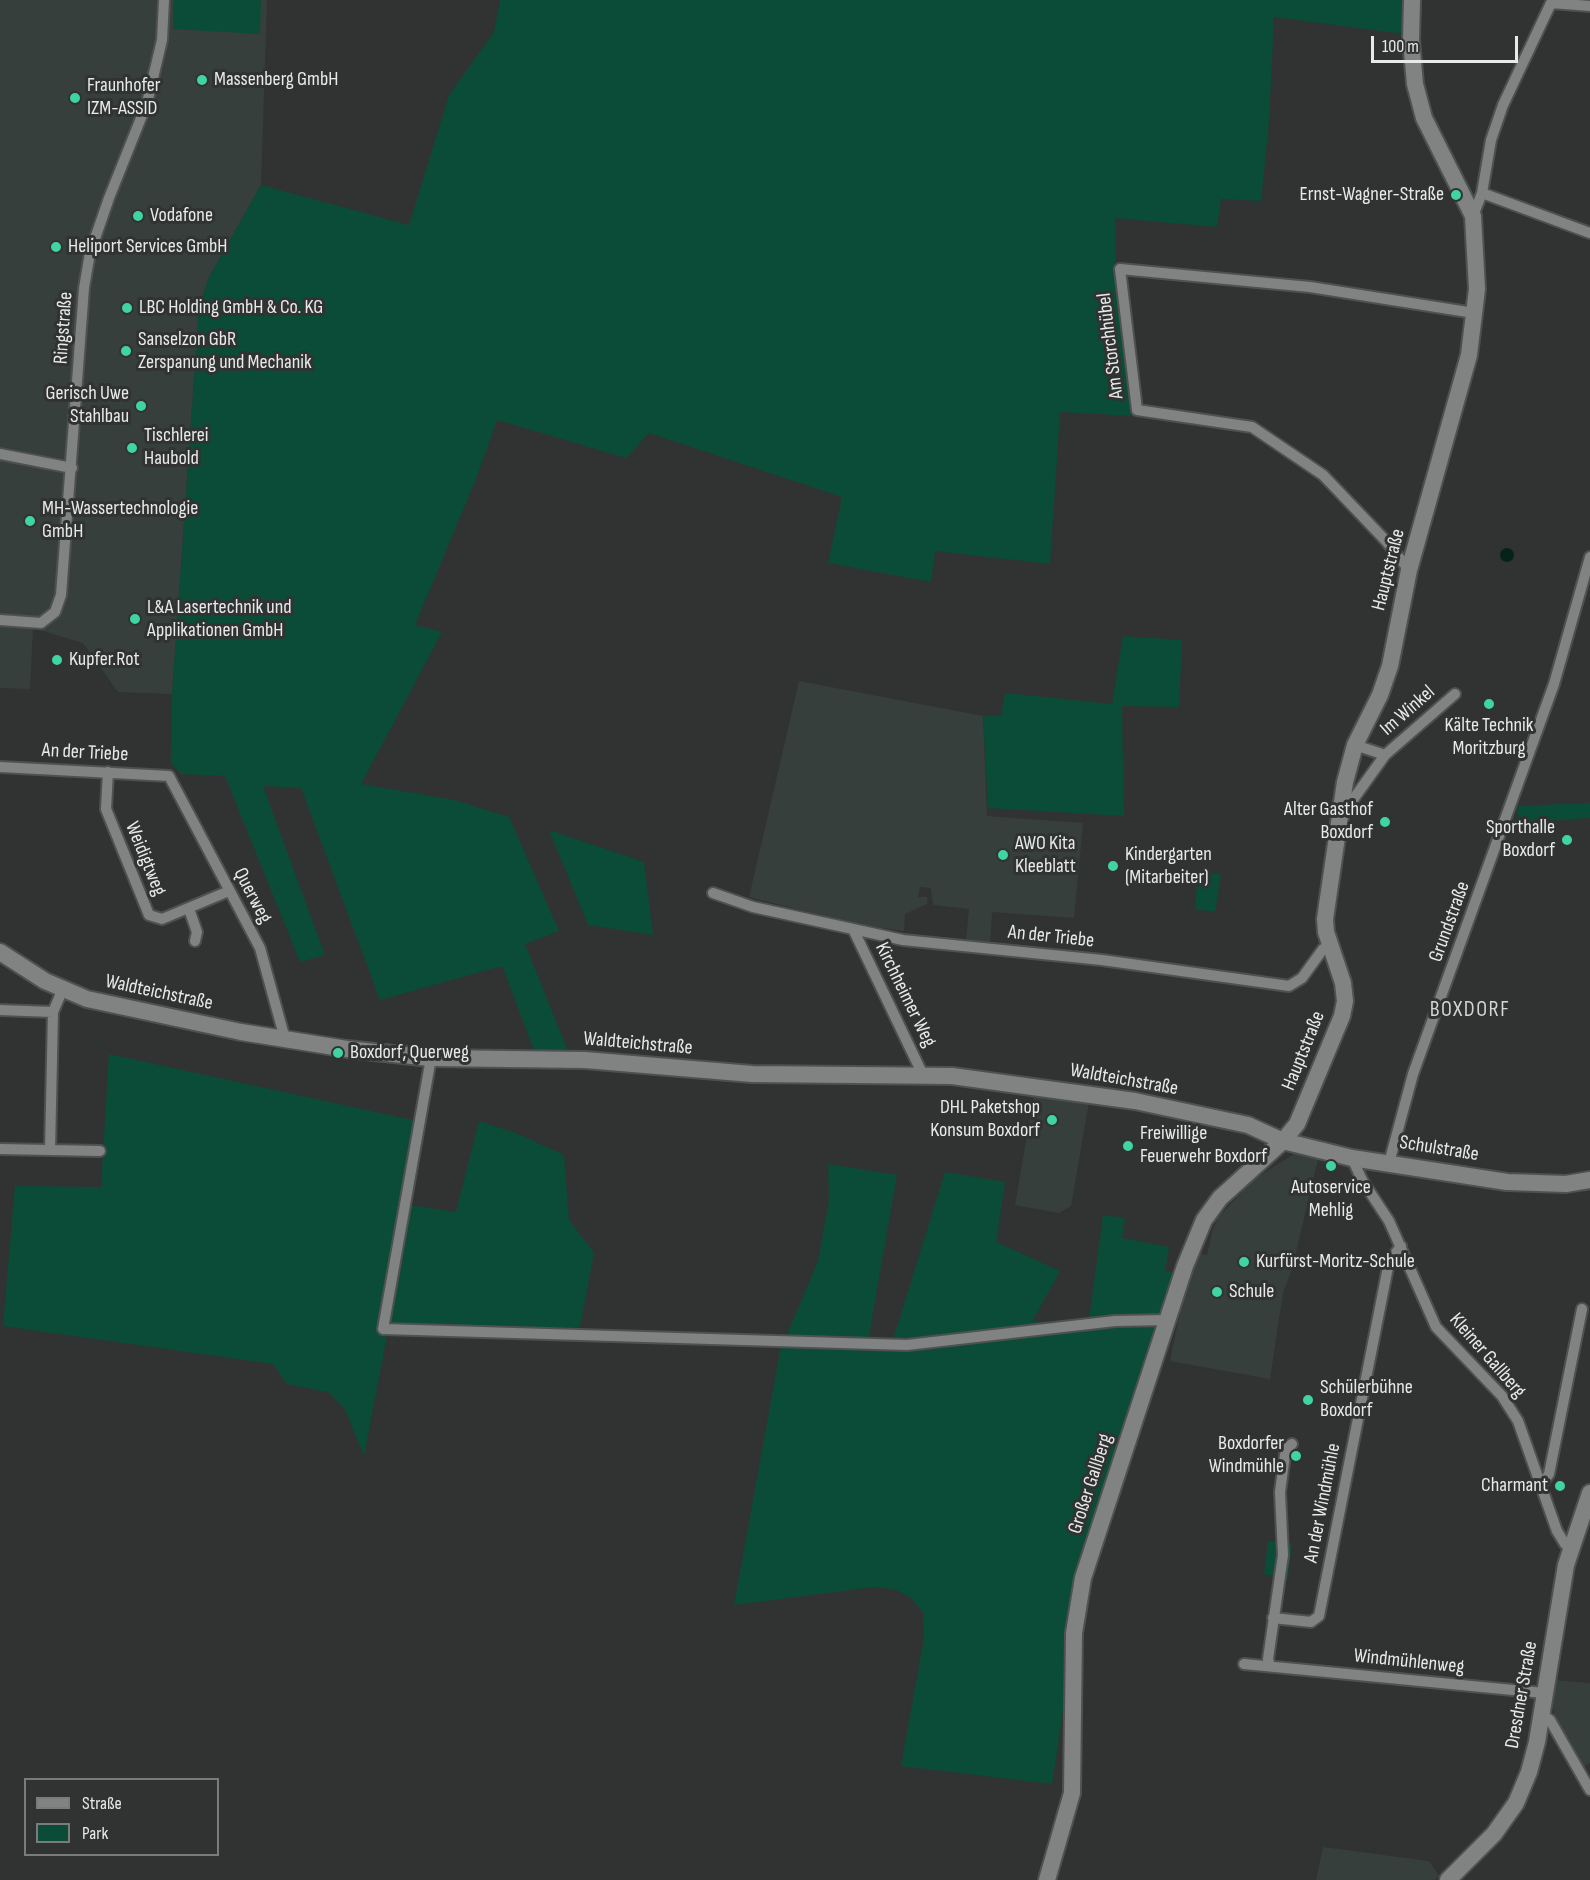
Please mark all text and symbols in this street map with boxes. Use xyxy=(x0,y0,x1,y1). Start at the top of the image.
scale bar xyxy=(1374,24,1521,62)
text: 100 m xyxy=(1382,36,1419,57)
place label: Massenberg GmbH xyxy=(214,68,338,92)
marker: Massenberg GmbH xyxy=(195,73,209,87)
place label: Fraunhofer IZM-ASSID xyxy=(87,74,161,121)
marker: Fraunhofer IZM-ASSID xyxy=(68,91,82,105)
place label: Ernst-Wagner-Straße xyxy=(1300,183,1444,207)
marker: Ernst-Wagner-Straße xyxy=(1449,188,1463,202)
place label: Vodafone xyxy=(150,204,213,228)
marker: Vodafone xyxy=(131,209,145,223)
place label: Heliport Services GmbH xyxy=(68,235,227,259)
marker: Heliport Services GmbH xyxy=(49,240,63,254)
street label: Ringstraße xyxy=(50,291,78,365)
street label: Am Storchhübel xyxy=(1093,292,1129,400)
place label: LBC Holding GmbH & Co. KG xyxy=(139,296,323,320)
marker: LBC Holding GmbH & Co. KG xyxy=(120,301,134,315)
place label: Sanselzon GbR Zerspanung und Mechanik xyxy=(138,328,312,375)
marker: Sanselzon GbR Zerspanung und Mechanik xyxy=(119,344,133,358)
place label: Gerisch Uwe Stahlbau xyxy=(45,382,129,429)
marker: Gerisch Uwe Stahlbau xyxy=(134,399,148,413)
place label: Tischlerei Haubold xyxy=(144,424,209,471)
marker: Tischlerei Haubold xyxy=(125,441,139,455)
place label: MH-Wassertechnologie GmbH xyxy=(42,497,198,544)
marker: MH-Wassertechnologie GmbH xyxy=(23,514,37,528)
street label: Hauptstraße xyxy=(1367,527,1411,613)
place label: L&A Lasertechnik und Applikationen GmbH xyxy=(147,596,292,643)
marker: L&A Lasertechnik und Applikationen GmbH xyxy=(128,612,142,626)
place label: Kupfer.Rot xyxy=(69,648,140,672)
marker: Kupfer.Rot xyxy=(50,653,64,667)
street label: Im Winkel xyxy=(1376,681,1440,741)
marker: Kälte Technik Moritzburg xyxy=(1482,697,1496,711)
place label: Kälte Technik Moritzburg xyxy=(1445,714,1533,761)
street label: An der Triebe xyxy=(41,739,129,767)
place label: Alter Gasthof Boxdorf xyxy=(1284,798,1373,845)
marker: Alter Gasthof Boxdorf xyxy=(1378,815,1392,829)
place label: Sporthalle Boxdorf xyxy=(1486,816,1555,863)
street label: Weidigtweg xyxy=(119,818,171,900)
place label: AWO Kita Kleeblatt xyxy=(1015,832,1076,879)
marker: Sporthalle Boxdorf xyxy=(1560,833,1574,847)
place label: Kindergarten (Mitarbeiter) xyxy=(1125,843,1212,890)
marker: AWO Kita Kleeblatt xyxy=(996,848,1010,862)
marker: Kindergarten (Mitarbeiter) xyxy=(1106,859,1120,873)
street label: Querweg xyxy=(227,864,277,928)
street label: Grundstraße xyxy=(1424,878,1476,966)
street label: An der Triebe xyxy=(1007,921,1095,953)
street label: Kirchheimer Weg xyxy=(869,939,941,1051)
street label: Waldteichstraße xyxy=(103,970,215,1016)
district label: BOXDORF xyxy=(1430,997,1510,1023)
street label: Hauptstraße xyxy=(1277,1008,1331,1094)
street label: Waldteichstraße xyxy=(582,1027,694,1061)
place label: Boxdorf, Querweg xyxy=(350,1041,469,1065)
marker: Boxdorf, Querweg xyxy=(331,1046,345,1060)
street label: Waldteichstraße xyxy=(1068,1059,1180,1101)
place label: DHL Paketshop Konsum Boxdorf xyxy=(930,1096,1040,1143)
marker: DHL Paketshop Konsum Boxdorf xyxy=(1045,1113,1059,1127)
place label: Freiwillige Feuerwehr Boxdorf xyxy=(1140,1122,1267,1169)
street label: Schulstraße xyxy=(1398,1131,1480,1167)
marker: Freiwillige Feuerwehr Boxdorf xyxy=(1121,1139,1135,1153)
marker: Autoservice Mehlig xyxy=(1324,1159,1338,1173)
place label: Autoservice Mehlig xyxy=(1291,1176,1371,1223)
place label: Kurfürst-Moritz-Schule xyxy=(1256,1250,1415,1274)
marker: Kurfürst-Moritz-Schule xyxy=(1237,1255,1251,1269)
place label: Schule xyxy=(1229,1280,1274,1304)
marker: Schule xyxy=(1210,1285,1224,1299)
street label: Kleiner Gallberg xyxy=(1444,1309,1530,1403)
place label: Schülerbühne Boxdorf xyxy=(1320,1376,1413,1423)
marker: Schülerbühne Boxdorf xyxy=(1301,1393,1315,1407)
street label: Großer Gallberg xyxy=(1064,1431,1118,1537)
place label: Boxdorfer Windmühle xyxy=(1209,1432,1284,1479)
street label: An der Windmühle xyxy=(1300,1441,1346,1565)
marker: Boxdorfer Windmühle xyxy=(1289,1449,1303,1463)
place label: Charmant xyxy=(1481,1474,1548,1498)
marker: Charmant xyxy=(1553,1479,1567,1493)
street label: Dresdner Straße xyxy=(1501,1639,1543,1751)
street label: Windmühlenweg xyxy=(1353,1644,1465,1680)
legend xyxy=(24,1778,219,1856)
text: Straße xyxy=(82,1793,122,1814)
text: Park xyxy=(82,1823,108,1844)

